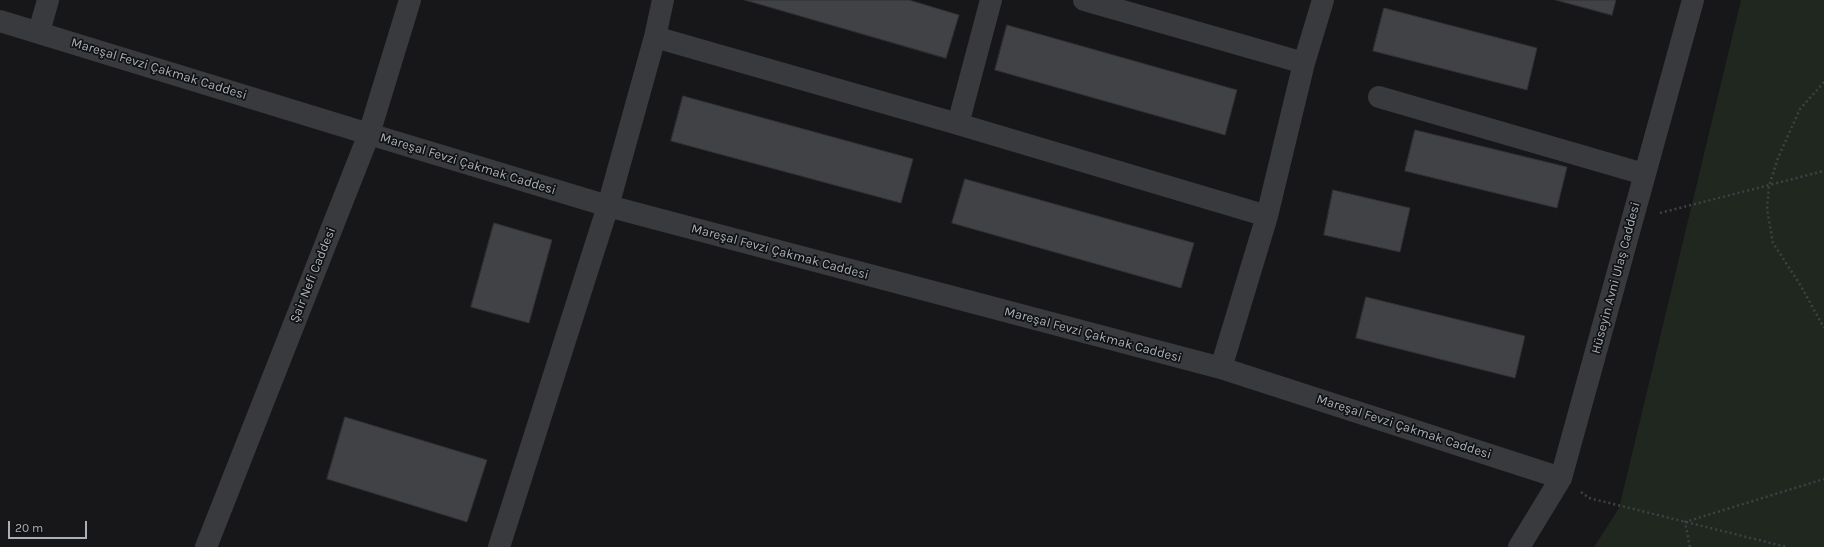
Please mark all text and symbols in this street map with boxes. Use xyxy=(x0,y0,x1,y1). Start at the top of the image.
street label: Mareşal Fevzi Çakmak Caddesi xyxy=(69,35,249,103)
street label: Mareşal Fevzi Çakmak Caddesi xyxy=(378,130,558,198)
street label: Hüseyin Avni Ulaş Caddesi xyxy=(1588,200,1644,356)
street label: Mareşal Fevzi Çakmak Caddesi xyxy=(690,221,870,283)
street label: Şair Nefi Caddesi xyxy=(287,225,339,325)
street label: Mareşal Fevzi Çakmak Caddesi xyxy=(1003,304,1183,366)
street label: Mareşal Fevzi Çakmak Caddesi xyxy=(1315,391,1493,463)
scale bar xyxy=(10,513,89,539)
text: 20 m xyxy=(15,521,43,535)

